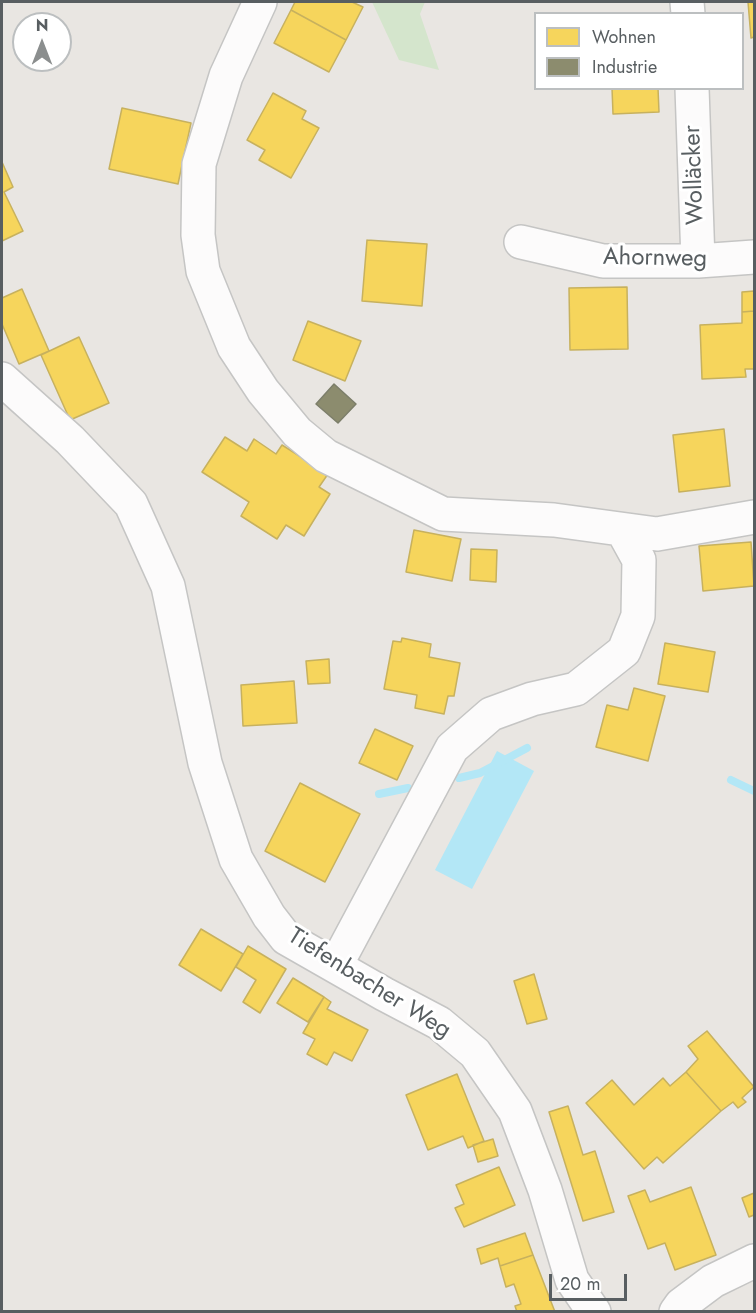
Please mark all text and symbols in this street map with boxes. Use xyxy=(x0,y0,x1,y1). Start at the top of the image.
north arrow xyxy=(12,12,72,72)
legend xyxy=(534,12,744,90)
text: N xyxy=(36,14,48,37)
text: Wohnen xyxy=(592,24,656,50)
text: Industrie xyxy=(592,54,657,80)
street label: Wolläcker xyxy=(679,125,711,225)
street label: Ahornweg xyxy=(603,244,707,274)
street label: Tiefenbacher Weg xyxy=(282,922,456,1046)
scale bar xyxy=(552,1262,630,1300)
text: 20 m xyxy=(560,1271,600,1297)

